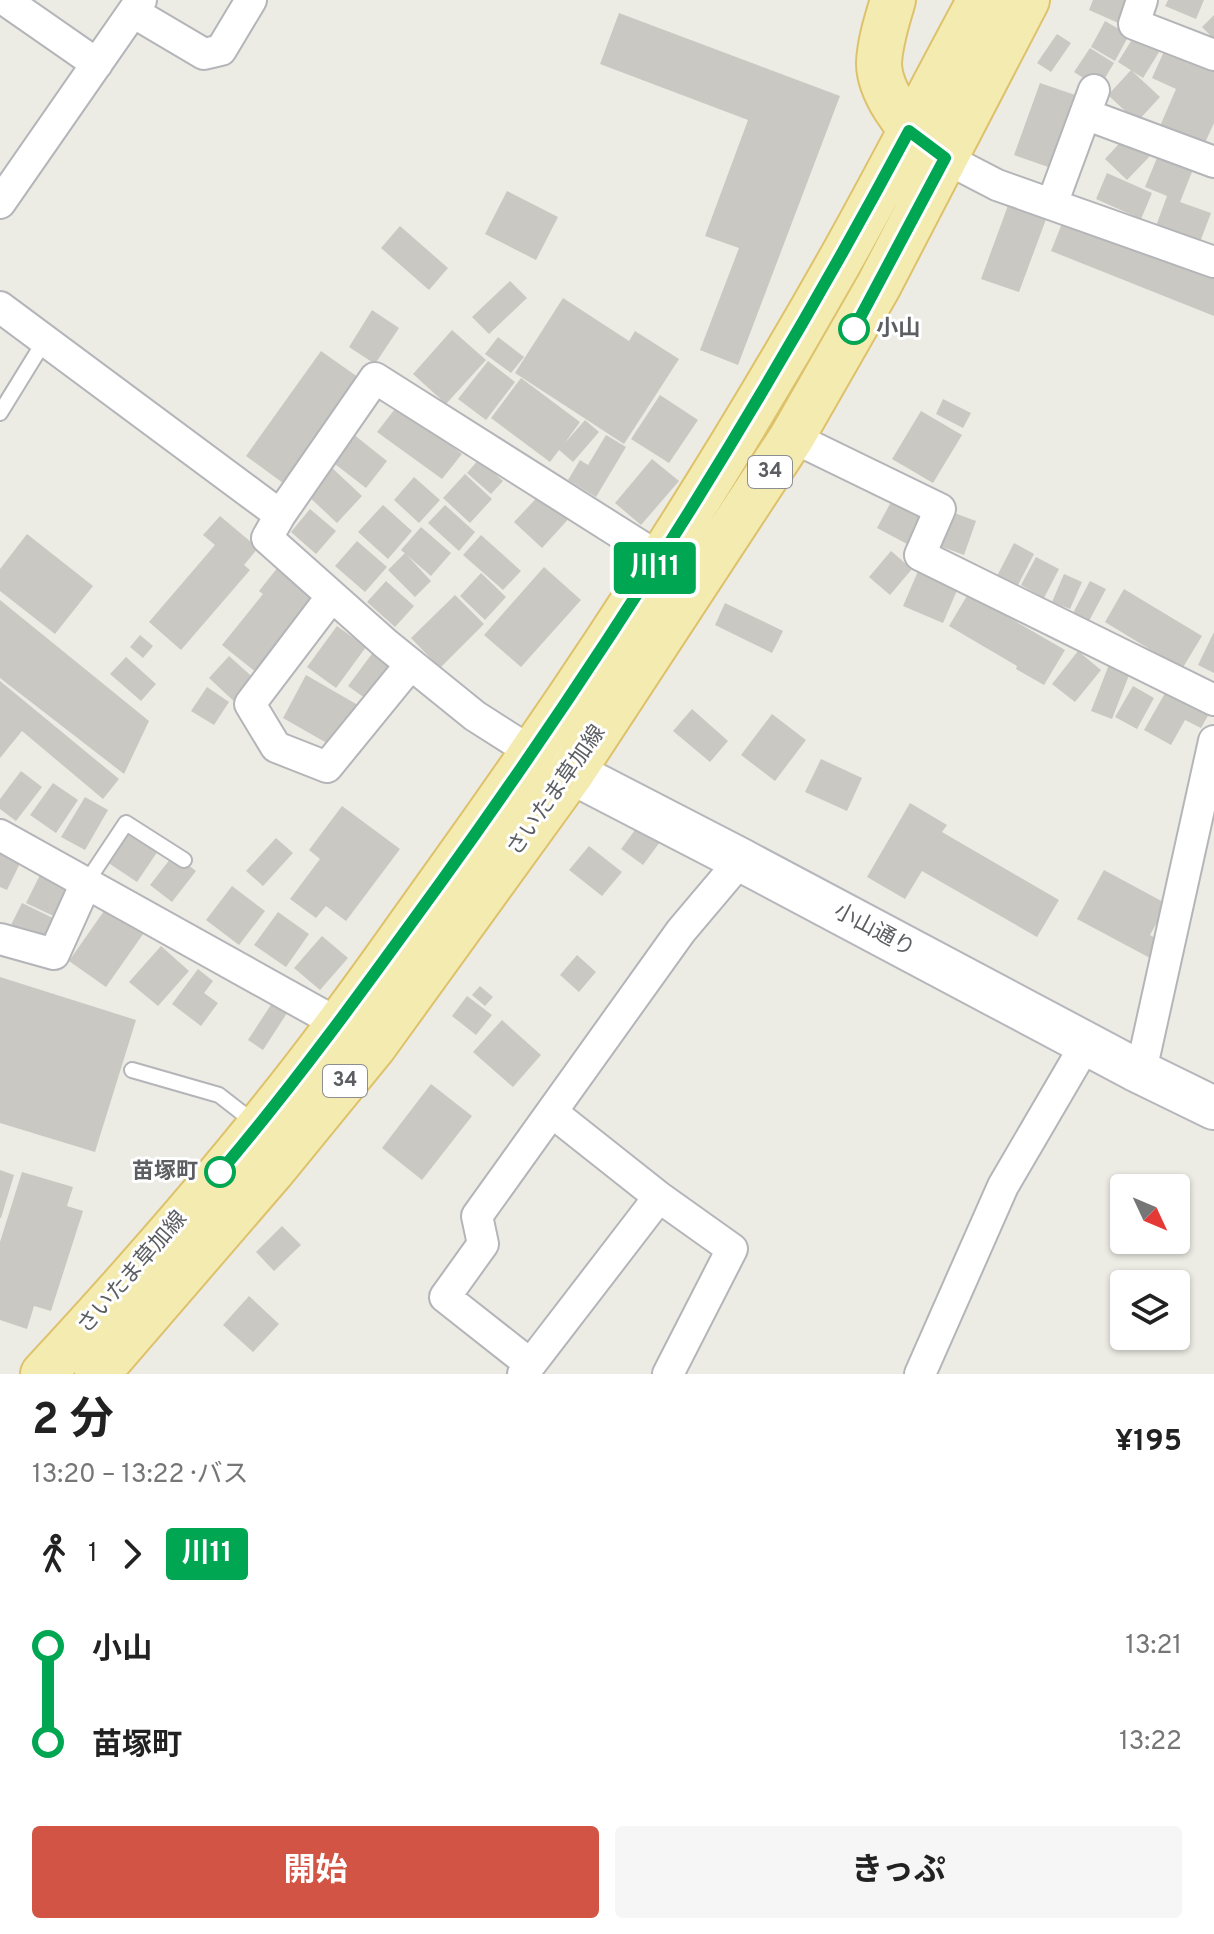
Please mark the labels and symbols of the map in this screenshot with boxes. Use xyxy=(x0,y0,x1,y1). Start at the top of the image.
marker: 小山 xyxy=(839,314,869,344)
place label: 小山 xyxy=(876,316,920,343)
road number: 34 xyxy=(748,456,792,488)
line badge: 川11 xyxy=(609,542,701,594)
street label: さいたま草加線 xyxy=(502,720,612,862)
street label: 小山通り xyxy=(829,898,919,964)
road number: 34 xyxy=(323,1065,367,1097)
marker: 苗塚町 xyxy=(205,1157,235,1187)
place label: 苗塚町 xyxy=(132,1159,198,1186)
north arrow xyxy=(1110,1174,1190,1254)
street label: さいたま草加線 xyxy=(73,1206,193,1340)

